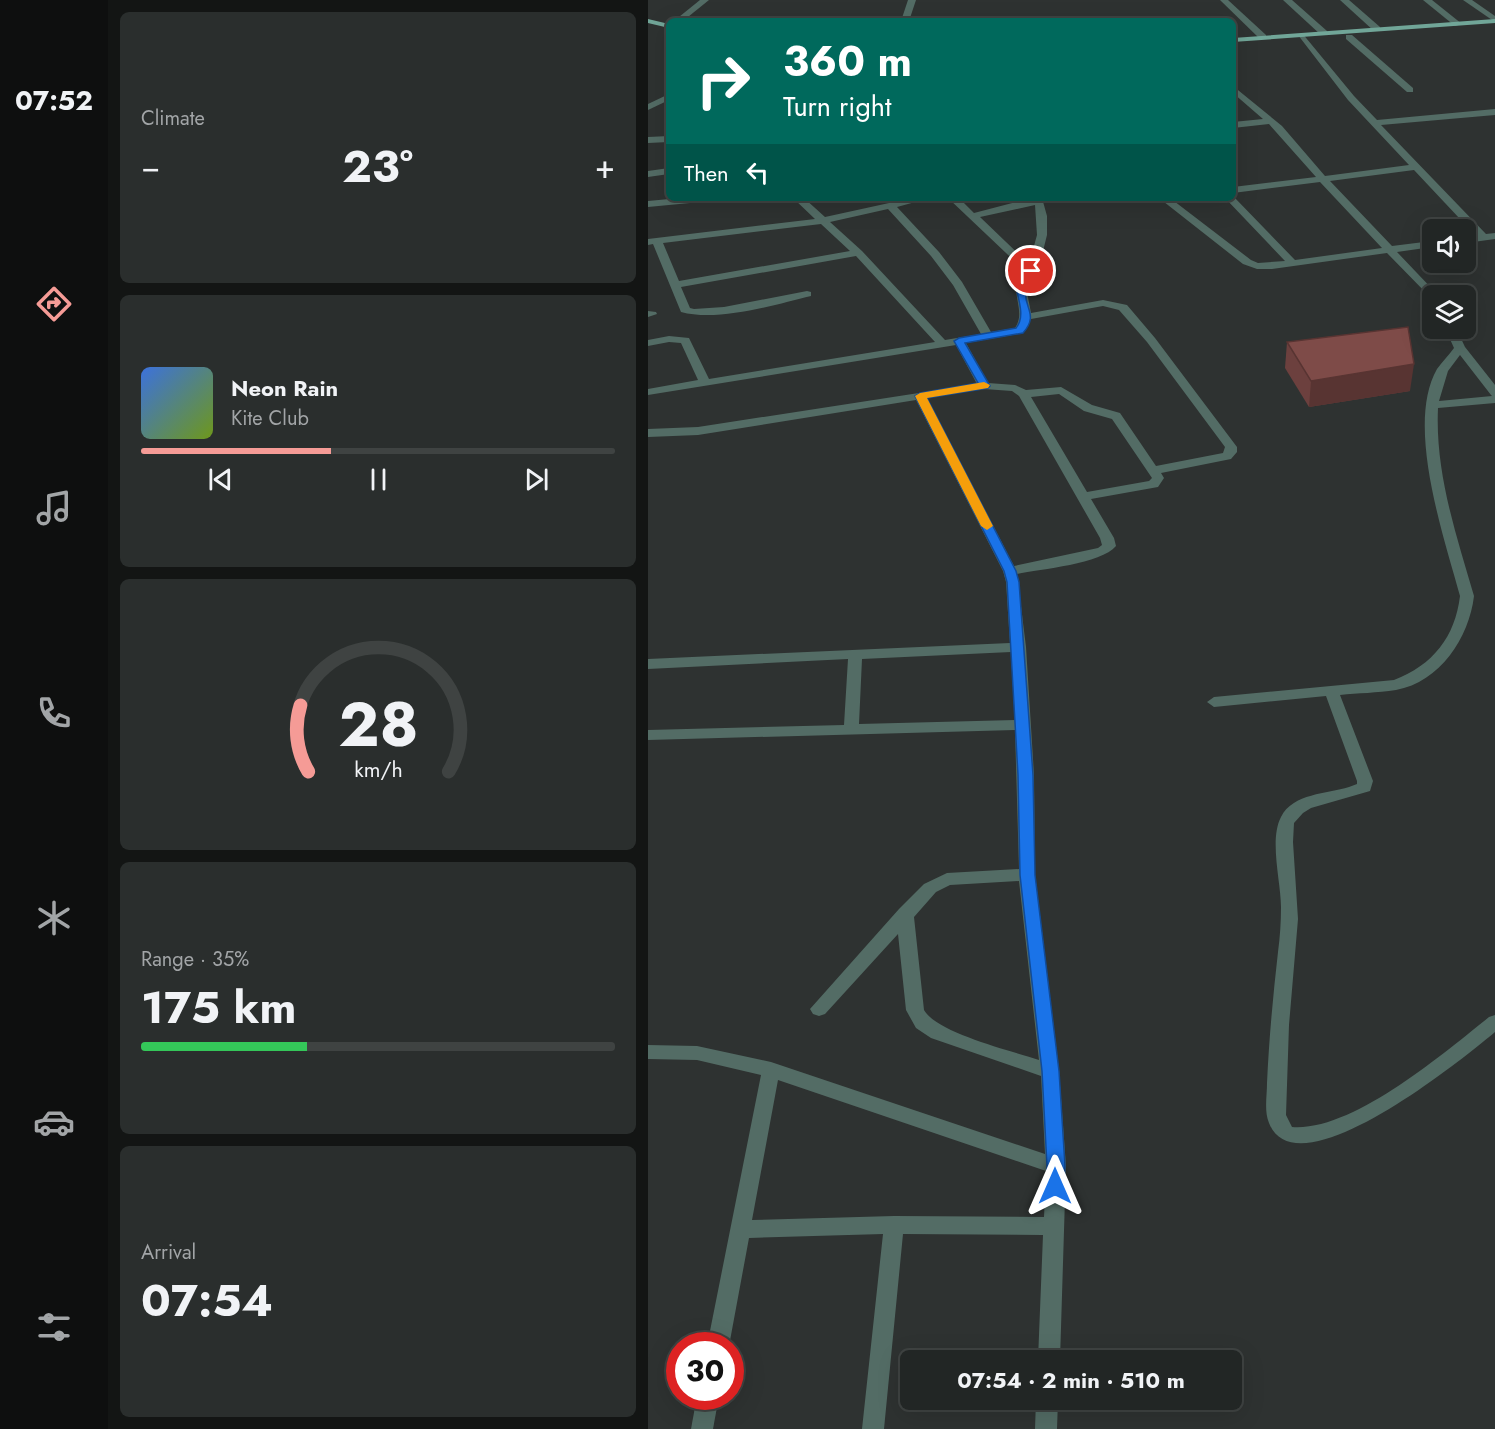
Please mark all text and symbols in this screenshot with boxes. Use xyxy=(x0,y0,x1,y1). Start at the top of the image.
text: 360 m xyxy=(783,31,912,92)
icon: right xyxy=(684,42,762,120)
text: 07:52 xyxy=(15,81,93,120)
text: Turn right xyxy=(783,87,891,126)
text: Climate xyxy=(141,104,205,133)
text: 23° xyxy=(342,134,413,199)
text: − xyxy=(141,143,160,190)
text: + xyxy=(595,143,615,190)
icon: left xyxy=(741,156,774,189)
text: Then xyxy=(684,157,729,189)
map controls xyxy=(1422,219,1476,339)
button: sound xyxy=(1422,219,1476,273)
pin xyxy=(1005,245,1056,296)
icon: arrive xyxy=(1014,254,1047,287)
icon: directions xyxy=(33,283,75,325)
button: layers xyxy=(1422,285,1476,339)
text: Neon Rain xyxy=(231,372,338,404)
text: Kite Club xyxy=(231,404,309,433)
icon: previous xyxy=(204,463,237,496)
icon: pause xyxy=(362,463,395,496)
icon: next xyxy=(520,463,553,496)
icon: music xyxy=(33,487,75,529)
text: 28 xyxy=(338,679,418,769)
icon: phone xyxy=(33,692,75,734)
text: km/h xyxy=(354,754,402,785)
icon: climate xyxy=(33,897,75,939)
text: Range · 35% xyxy=(141,945,249,974)
text: 175 km xyxy=(141,975,296,1040)
icon: car xyxy=(33,1101,75,1143)
position arrow xyxy=(1023,1154,1087,1218)
text: Arrival xyxy=(141,1238,196,1267)
text: 07:54 xyxy=(141,1268,273,1333)
icon: filters xyxy=(33,1306,75,1348)
speed limit sign: 30 xyxy=(666,1332,744,1410)
text: 07:54 · 2 min · 510 m xyxy=(957,1364,1185,1396)

